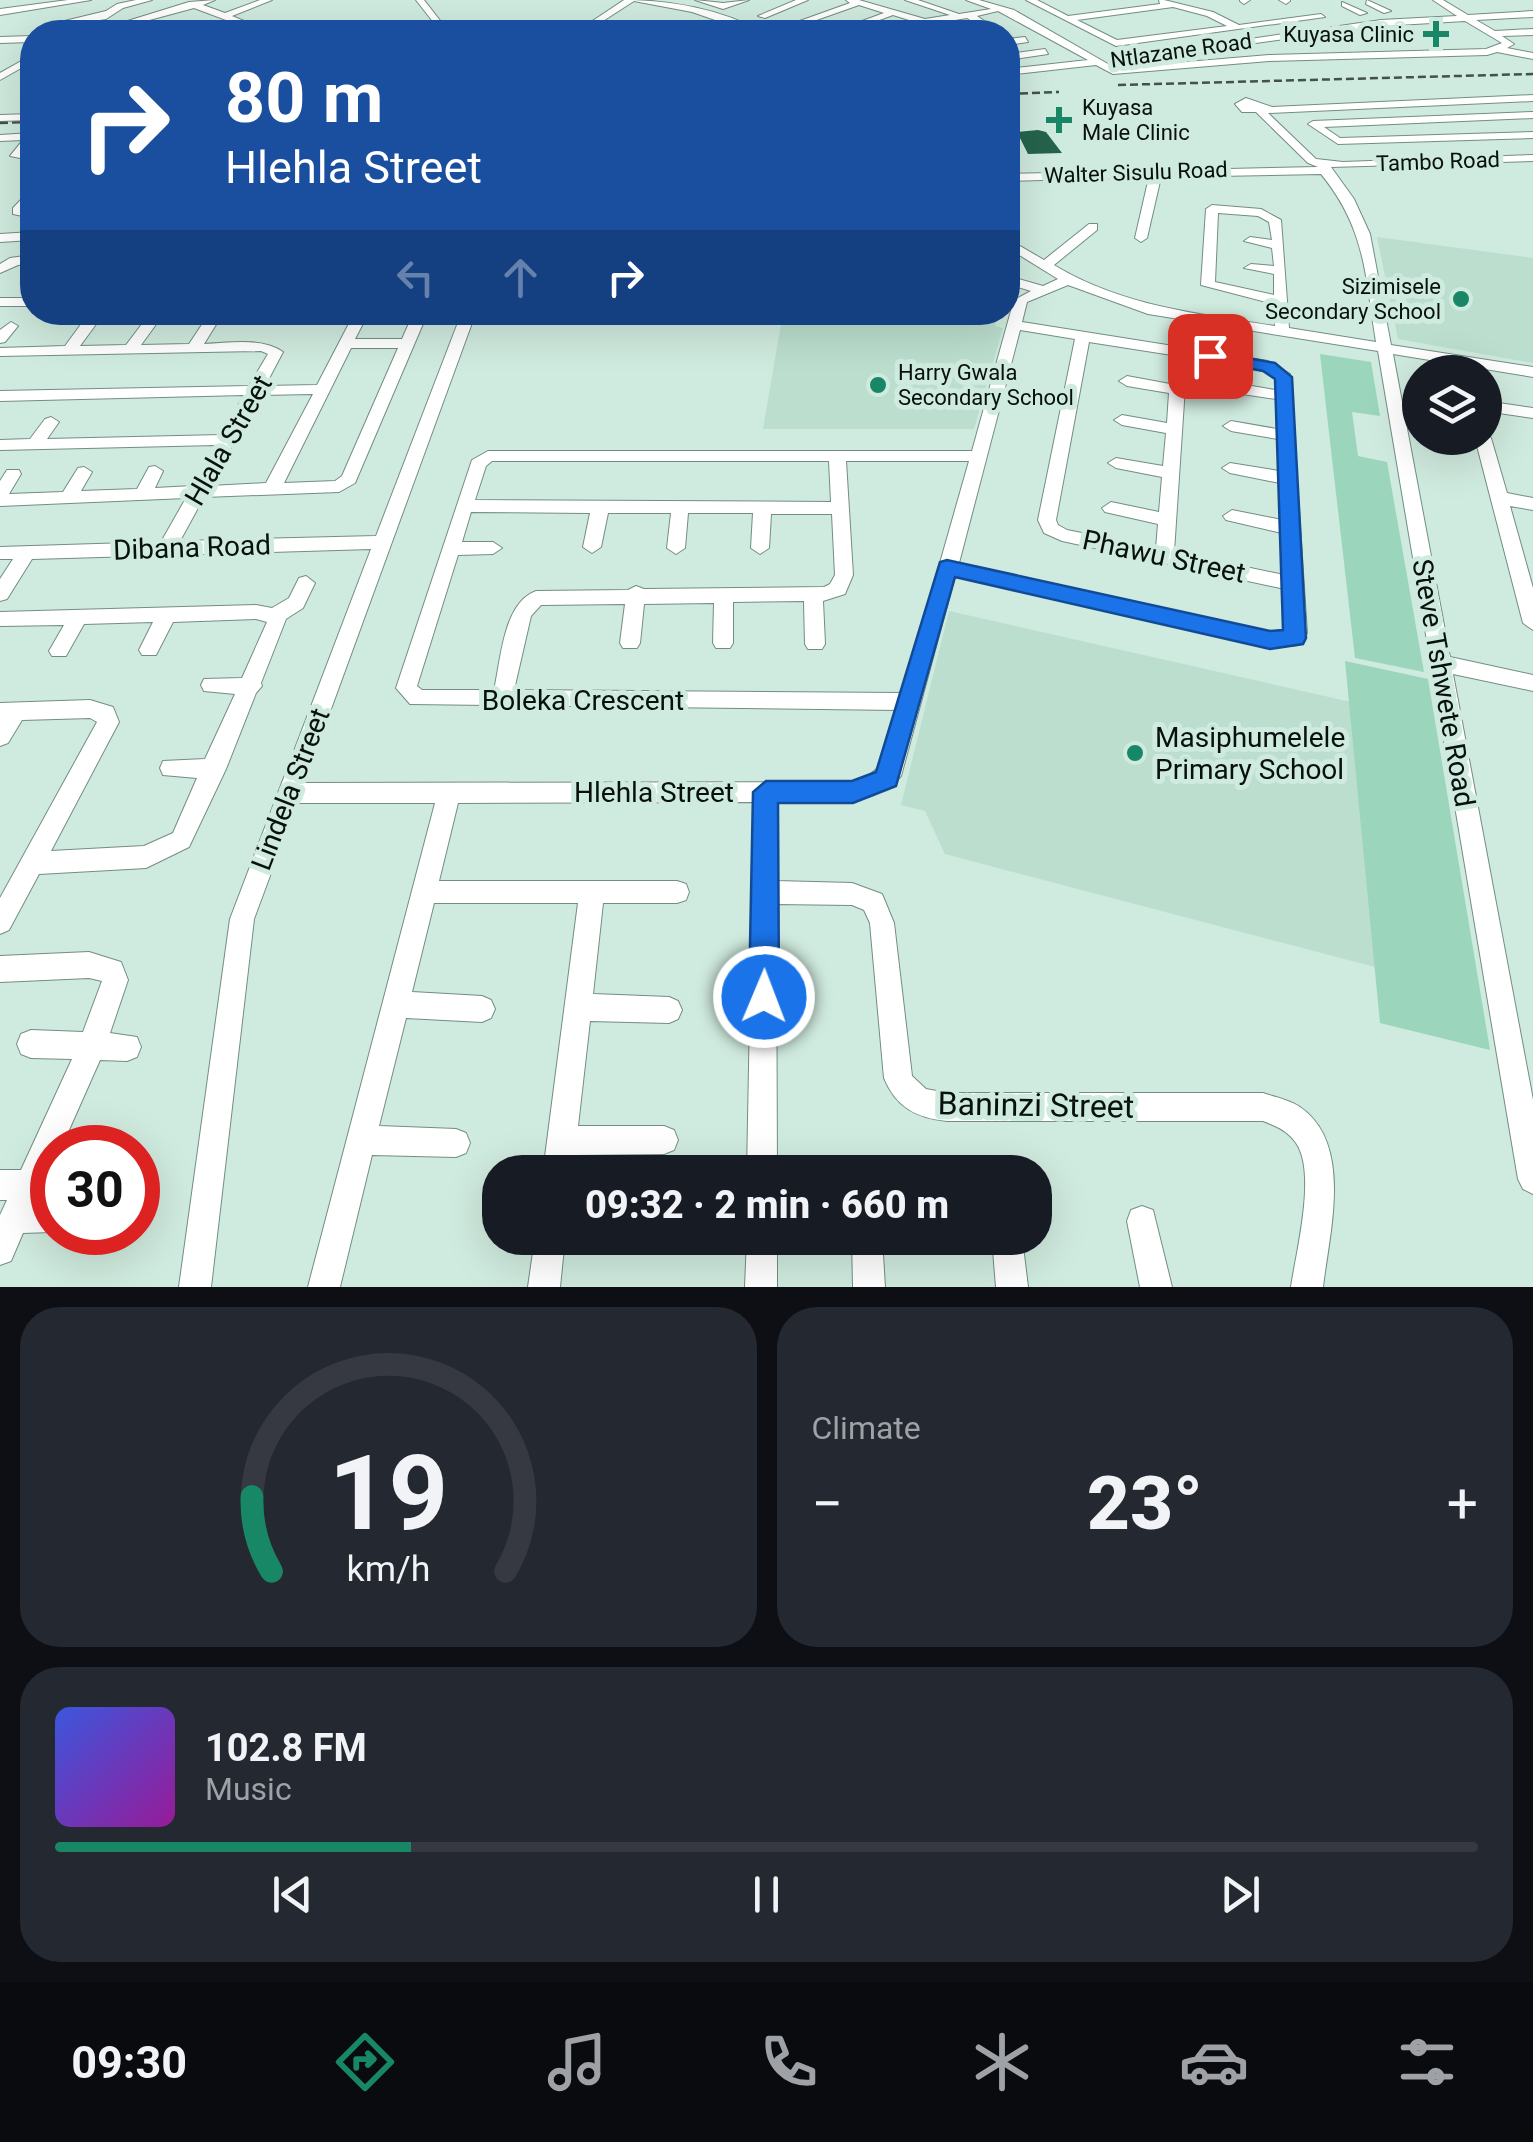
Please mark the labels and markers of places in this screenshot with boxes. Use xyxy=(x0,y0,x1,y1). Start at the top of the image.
marker: Kuyasa Clinic xyxy=(1423,21,1449,47)
place label: Kuyasa Clinic xyxy=(1283,22,1414,47)
place label: Kuyasa Male Clinic xyxy=(1082,95,1190,145)
marker: Kuyasa Male Clinic xyxy=(1046,107,1072,133)
place label: Sizimisele Secondary School xyxy=(1265,274,1441,324)
marker: Sizimisele Secondary School xyxy=(1450,288,1472,310)
pin xyxy=(1168,314,1253,399)
place label: Harry Gwala Secondary School xyxy=(898,360,1074,410)
marker: Harry Gwala Secondary School xyxy=(867,374,889,396)
place label: Masiphumelele Primary School xyxy=(1155,721,1345,786)
marker: Masiphumelele Primary School xyxy=(1124,742,1146,764)

